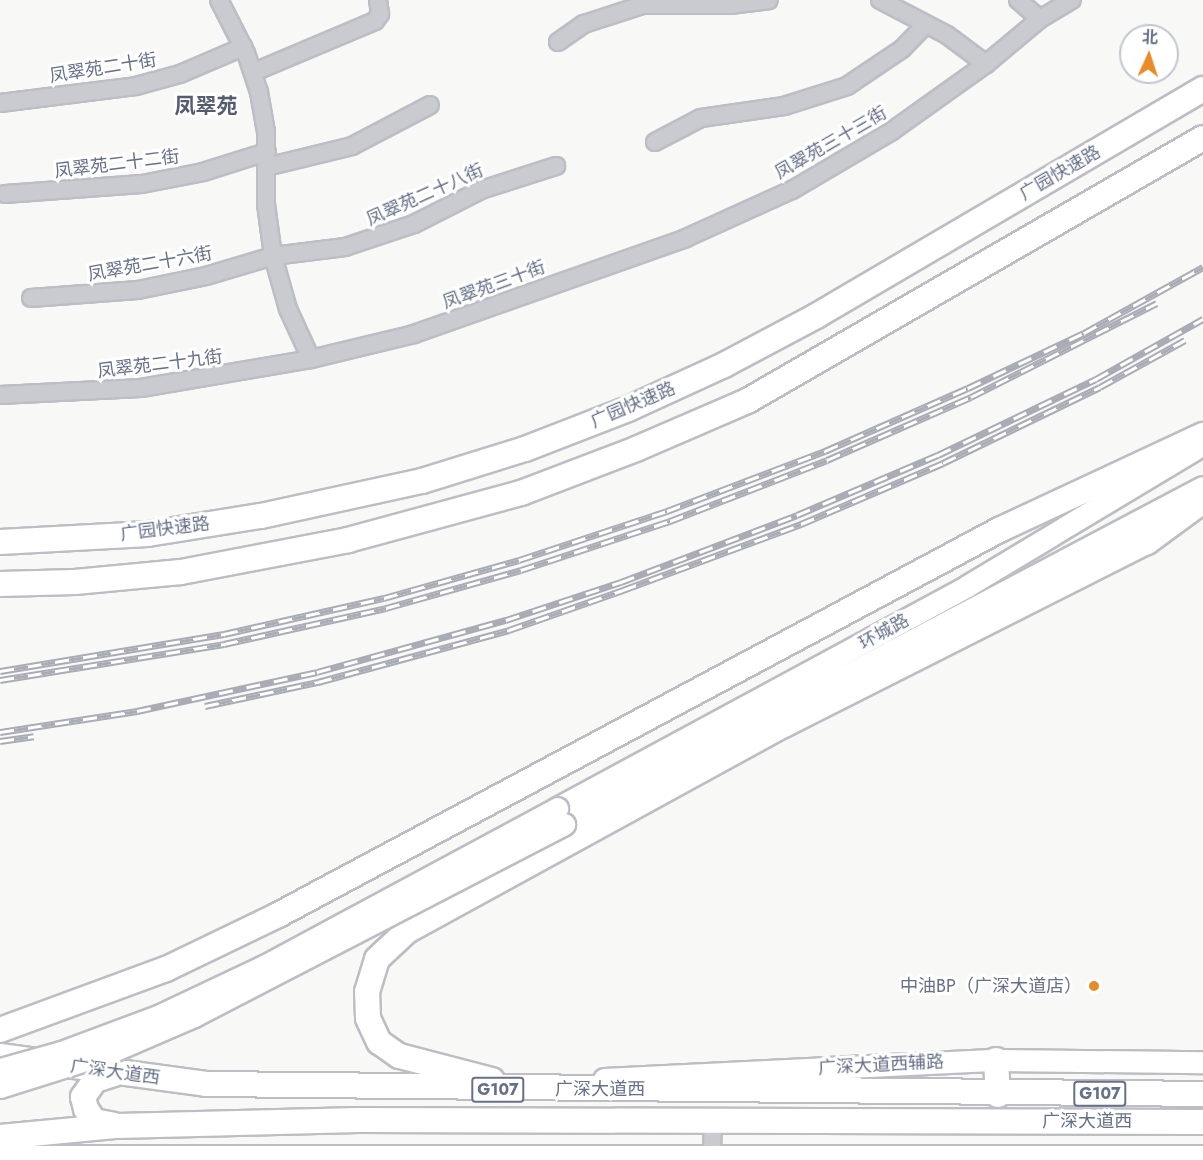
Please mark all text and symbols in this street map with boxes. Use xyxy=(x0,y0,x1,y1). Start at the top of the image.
north arrow xyxy=(1119,24,1179,84)
text: 北 xyxy=(1141,26,1158,49)
street label: 凤翠苑二十街 xyxy=(48,49,158,87)
district label: 凤翠苑 xyxy=(175,93,237,119)
street label: 凤翠苑三十三街 xyxy=(771,102,891,184)
street label: 广园快速路 xyxy=(1016,141,1104,205)
street label: 凤翠苑二十二街 xyxy=(53,146,181,182)
street label: 凤翠苑二十八街 xyxy=(363,160,487,230)
street label: 凤翠苑二十六街 xyxy=(86,242,214,286)
street label: 凤翠苑三十街 xyxy=(440,256,548,314)
street label: 凤翠苑二十九街 xyxy=(96,346,224,382)
street label: 广园快速路 xyxy=(587,377,679,433)
street label: 广园快速路 xyxy=(119,513,211,545)
street label: 环城路 xyxy=(855,609,913,655)
place label: 中油BP（广深大道店） xyxy=(900,975,1082,997)
marker: 中油BP（广深大道店） xyxy=(1087,979,1101,993)
street label: 广深大道西辅路 xyxy=(818,1051,944,1079)
street label: 广深大道西 xyxy=(69,1055,161,1089)
road number: G107 xyxy=(471,1077,525,1103)
street label: 广深大道西 xyxy=(555,1078,645,1100)
road number: G107 xyxy=(1073,1081,1127,1107)
street label: 广深大道西 xyxy=(1042,1110,1132,1132)

